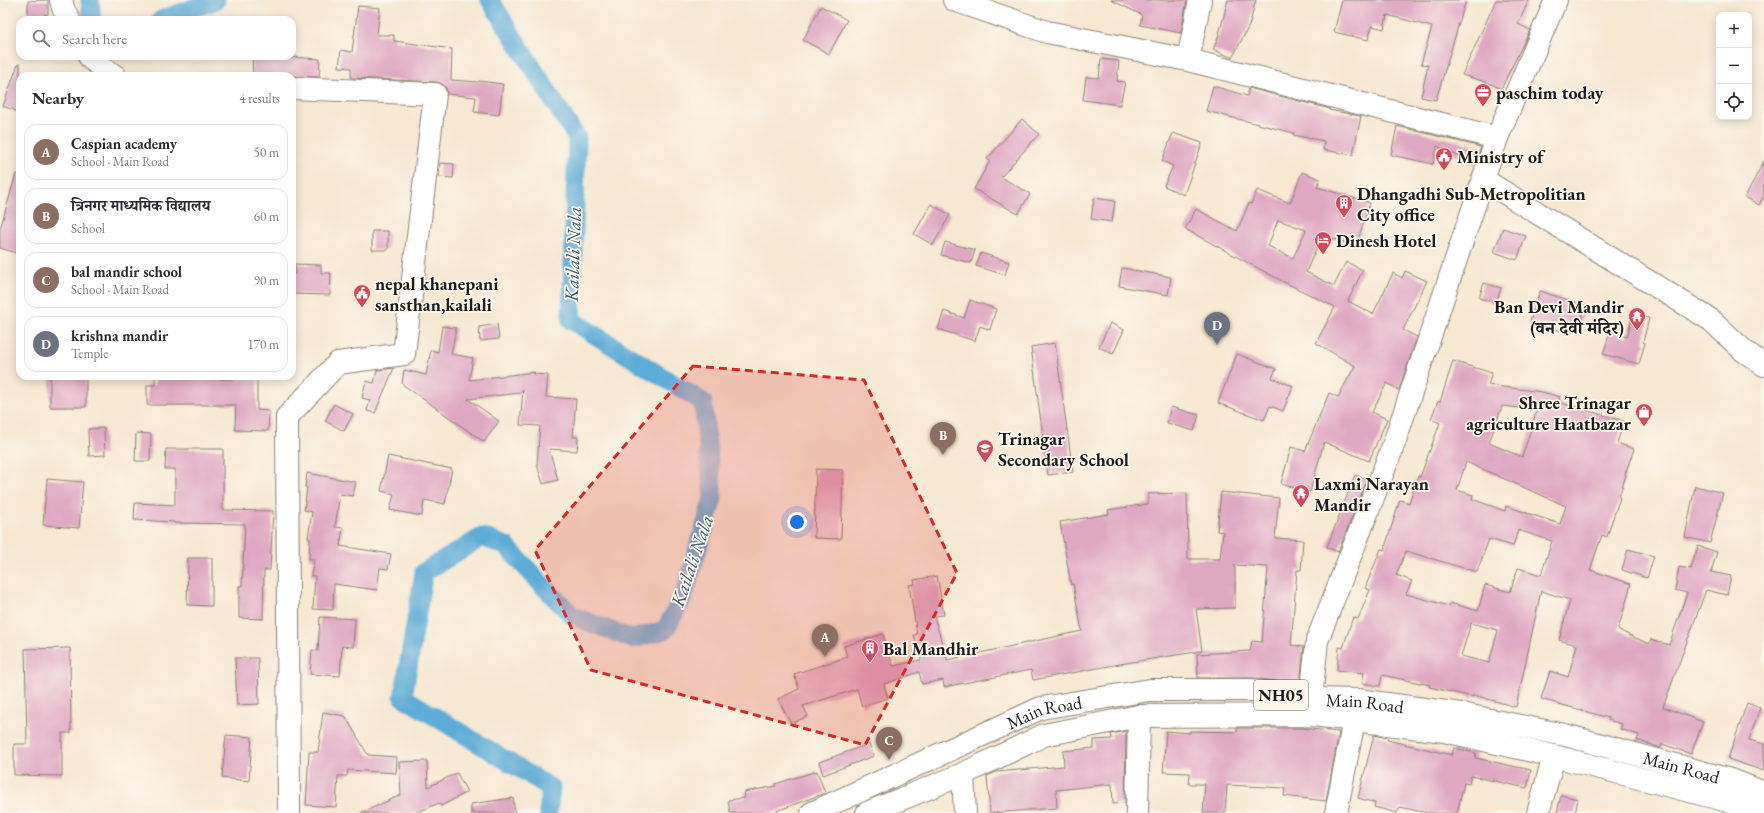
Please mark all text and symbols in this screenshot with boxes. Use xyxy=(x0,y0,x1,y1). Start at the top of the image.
map controls xyxy=(1716,12,1752,120)
button: + xyxy=(1716,12,1752,48)
search box xyxy=(16,16,296,60)
icon: search xyxy=(30,27,52,49)
text: Search here xyxy=(62,29,127,48)
button: − xyxy=(1716,48,1752,84)
place label: paschim today xyxy=(1496,81,1604,104)
office icon: paschim today xyxy=(1473,82,1493,107)
button: locate xyxy=(1716,84,1752,120)
text: Nearby xyxy=(32,87,84,109)
text: 4 results xyxy=(239,90,280,107)
text: Caspian academy xyxy=(71,134,177,153)
text: A xyxy=(41,144,51,161)
text: 50 m xyxy=(254,144,279,161)
place label: Ministry of xyxy=(1457,145,1546,168)
public building icon: Ministry of xyxy=(1434,146,1454,171)
text: School · Main Road xyxy=(71,153,169,170)
place label: Dhangadhi Sub-Metropolitian City office xyxy=(1357,182,1586,226)
building icon: Dhangadhi Sub-Metropolitian City office xyxy=(1334,193,1354,218)
text: त्रिनगर माध्यमिक विद्यालय xyxy=(71,196,210,215)
water label: Kailali Nala xyxy=(559,206,587,303)
text: B xyxy=(42,208,50,225)
text: 60 m xyxy=(254,208,279,225)
text: School xyxy=(71,220,105,237)
place label: Dinesh Hotel xyxy=(1336,229,1436,252)
hotel icon: Dinesh Hotel xyxy=(1313,230,1333,255)
text: bal mandir school xyxy=(71,262,182,281)
text: C xyxy=(41,272,51,289)
text: 90 m xyxy=(254,272,279,289)
place label: nepal khanepani sansthan,kailali xyxy=(375,272,499,316)
text: School · Main Road xyxy=(71,281,169,298)
public building icon: nepal khanepani sansthan,kailali xyxy=(352,283,372,308)
place label: Ban Devi Mandir (वन देवी मंदिर) xyxy=(1494,295,1625,339)
temple icon: Ban Devi Mandir (वन देवी मंदिर) xyxy=(1627,306,1647,331)
pin: D xyxy=(1204,312,1230,345)
text: krishna mandir xyxy=(71,326,168,345)
text: D xyxy=(41,336,51,353)
text: 170 m xyxy=(248,336,279,353)
text: Temple xyxy=(71,345,108,362)
place label: Shree Trinagar agriculture Haatbazar xyxy=(1466,391,1632,435)
shop icon: Shree Trinagar agriculture Haatbazar xyxy=(1634,402,1654,427)
pin: B xyxy=(930,422,956,455)
place label: Trinagar Secondary School xyxy=(998,427,1129,471)
school or university icon: Trinagar Secondary School xyxy=(975,438,995,463)
place label: Laxmi Narayan Mandir xyxy=(1314,472,1429,516)
temple icon: Laxmi Narayan Mandir xyxy=(1291,483,1311,508)
water label: Kailali Nala xyxy=(664,512,719,611)
your location xyxy=(787,512,807,532)
pin: A xyxy=(812,624,838,657)
place label: Bal Mandhir xyxy=(883,637,979,660)
building icon: Bal Mandhir xyxy=(860,638,880,663)
road number: NH05 xyxy=(1254,680,1308,710)
street label: Main Road xyxy=(1326,688,1406,718)
street label: Main Road xyxy=(1003,690,1084,734)
pin: C xyxy=(876,727,902,760)
street label: Main Road xyxy=(1641,745,1723,788)

